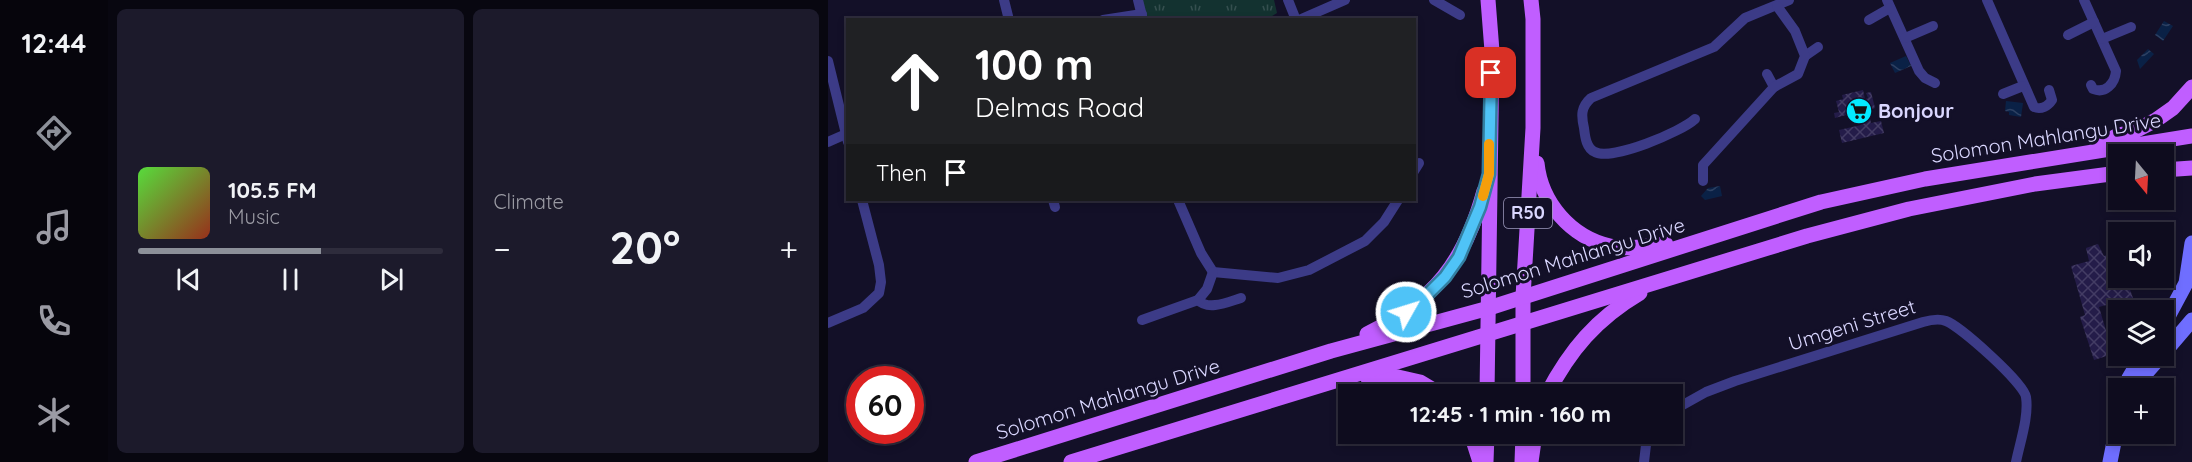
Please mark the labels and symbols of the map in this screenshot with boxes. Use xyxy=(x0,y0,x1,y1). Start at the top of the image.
pin xyxy=(1465,47,1516,98)
supermarket icon: Bonjour xyxy=(1844,96,1874,126)
place label: Bonjour xyxy=(1878,98,1954,123)
street label: Solomon Mahlangu Drive xyxy=(1929,107,2163,168)
north arrow xyxy=(2108,144,2174,210)
road number: R50 xyxy=(1504,198,1552,228)
street label: Solomon Mahlangu Drive xyxy=(1458,212,1688,304)
position arrow xyxy=(1374,280,1438,344)
street label: Umgeni Street xyxy=(1785,293,1919,356)
street label: Solomon Mahlangu Drive xyxy=(993,353,1223,445)
speed limit sign: 60 xyxy=(846,366,924,444)

